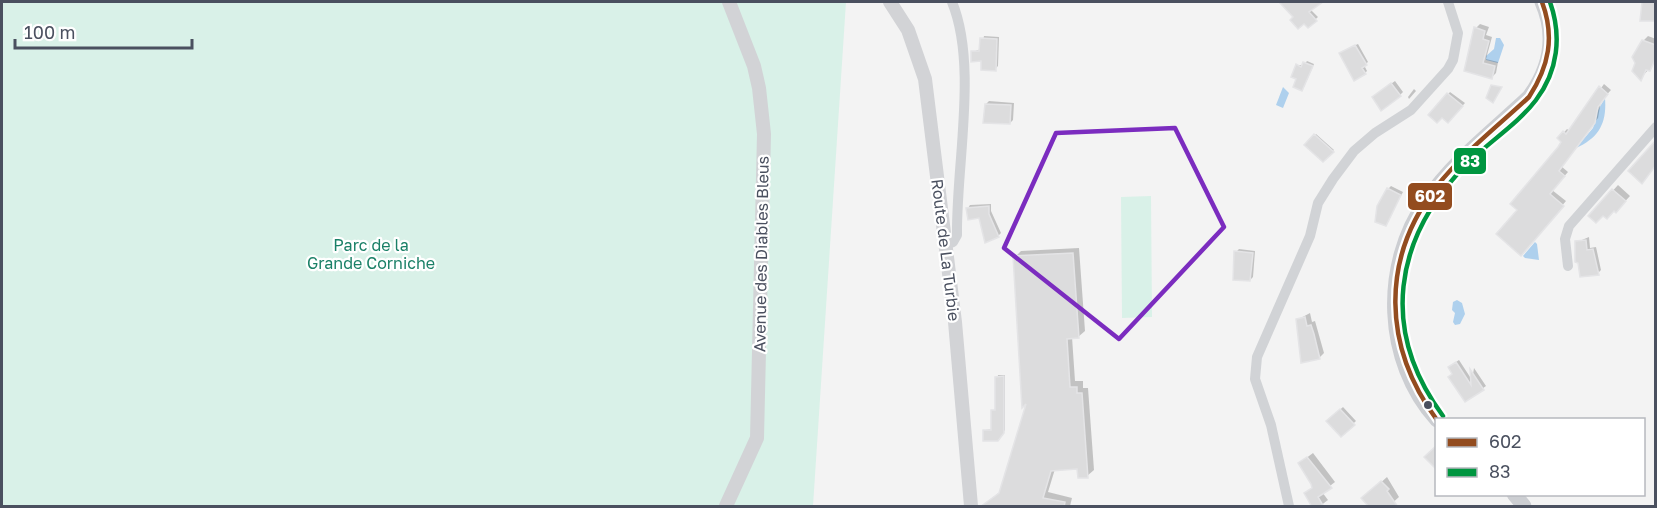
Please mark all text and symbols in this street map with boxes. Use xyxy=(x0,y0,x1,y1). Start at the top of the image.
scale bar xyxy=(15,12,192,50)
text: 100 m xyxy=(24,21,75,43)
line badge: 83 xyxy=(1453,147,1487,175)
text: 83 xyxy=(1460,151,1480,171)
street label: Avenue des Diables Bleus xyxy=(749,156,773,352)
street label: Route de La Turbie xyxy=(927,178,965,322)
line badge: 602 xyxy=(1407,182,1453,211)
text: 602 xyxy=(1415,186,1445,206)
park label: Parc de la Grande Corniche xyxy=(307,235,435,273)
unlabelled marker xyxy=(1422,399,1434,411)
legend xyxy=(1435,418,1645,496)
text: 602 xyxy=(1489,430,1522,452)
text: 83 xyxy=(1489,460,1511,482)

